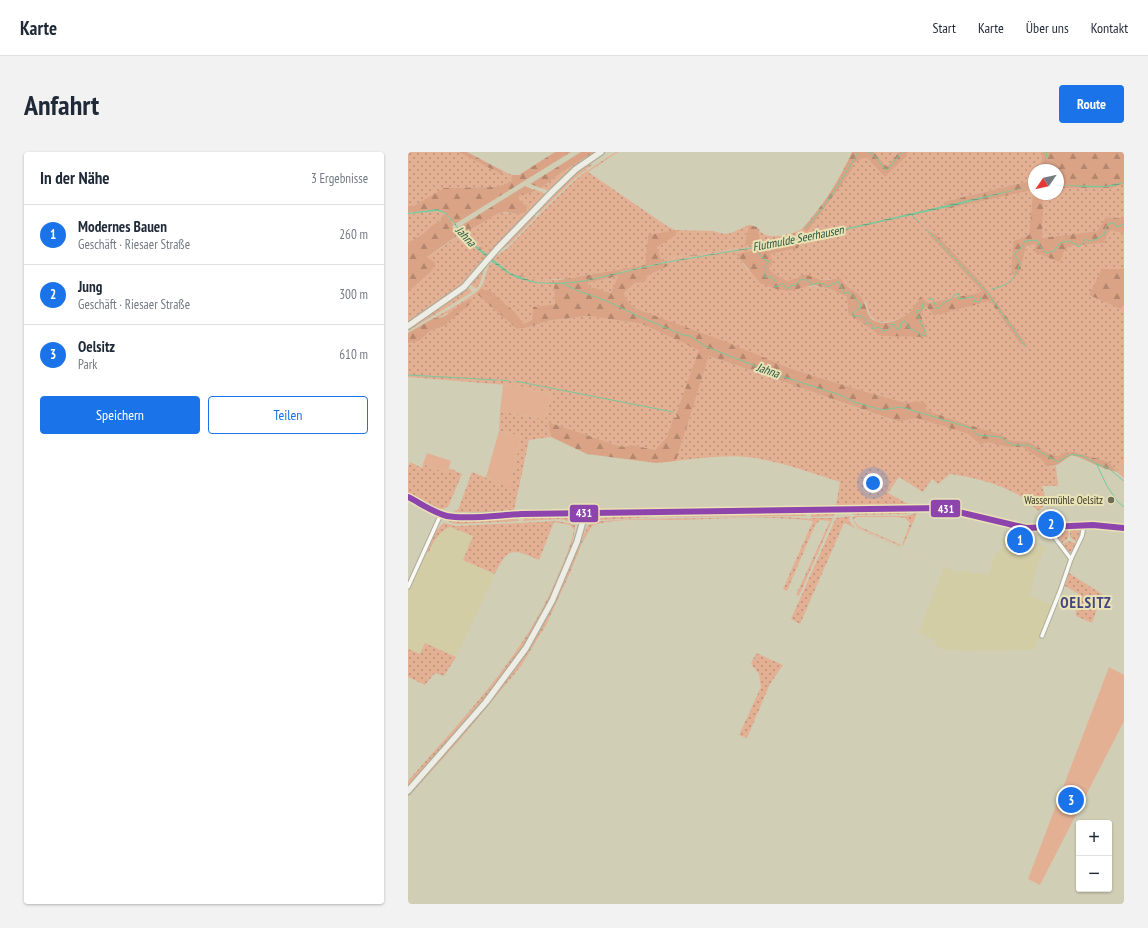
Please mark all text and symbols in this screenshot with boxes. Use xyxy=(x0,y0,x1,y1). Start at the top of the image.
text: Karte xyxy=(20,16,57,40)
text: Start xyxy=(932,19,956,37)
text: Karte xyxy=(978,19,1004,37)
text: Über uns xyxy=(1026,19,1069,37)
text: Kontakt xyxy=(1091,19,1128,37)
button: Route xyxy=(1059,85,1124,123)
text: Anfahrt xyxy=(24,86,99,123)
north arrow xyxy=(1028,164,1064,200)
text: In der Nähe xyxy=(40,167,110,189)
text: 3 Ergebnisse xyxy=(311,170,368,187)
text: Modernes Bauen xyxy=(78,217,167,236)
water label: Jahna xyxy=(452,222,480,250)
water label: Flutmulde Seerhausen xyxy=(751,222,846,254)
text: 1 xyxy=(50,226,56,243)
text: 260 m xyxy=(339,226,368,243)
text: Geschäft · Riesaer Straße xyxy=(78,236,190,253)
text: Jung xyxy=(78,277,102,296)
text: 2 xyxy=(50,286,56,303)
text: 300 m xyxy=(339,286,368,303)
text: Geschäft · Riesaer Straße xyxy=(78,296,190,313)
text: Oelsitz xyxy=(78,337,115,356)
text: 3 xyxy=(50,346,56,363)
text: 610 m xyxy=(339,346,368,363)
text: Park xyxy=(78,356,97,373)
water label: Jahna xyxy=(754,359,782,381)
button: Speichern xyxy=(40,396,200,434)
button: Teilen xyxy=(208,396,368,434)
your location xyxy=(863,473,883,493)
place label: Wassermühle Oelsitz xyxy=(1024,493,1103,507)
marker: Wassermühle Oelsitz xyxy=(1106,495,1116,505)
line badge: 431 xyxy=(930,499,961,518)
text: 431 xyxy=(938,502,954,516)
line badge: 431 xyxy=(569,504,599,523)
text: 431 xyxy=(576,506,592,520)
pin: 2 xyxy=(1038,509,1064,539)
pin: 1 xyxy=(1007,525,1033,555)
district label: OELSITZ xyxy=(1060,593,1112,612)
pin: 3 xyxy=(1058,785,1084,815)
map controls xyxy=(1076,820,1112,892)
button: + xyxy=(1076,820,1112,856)
button: − xyxy=(1076,856,1112,892)

